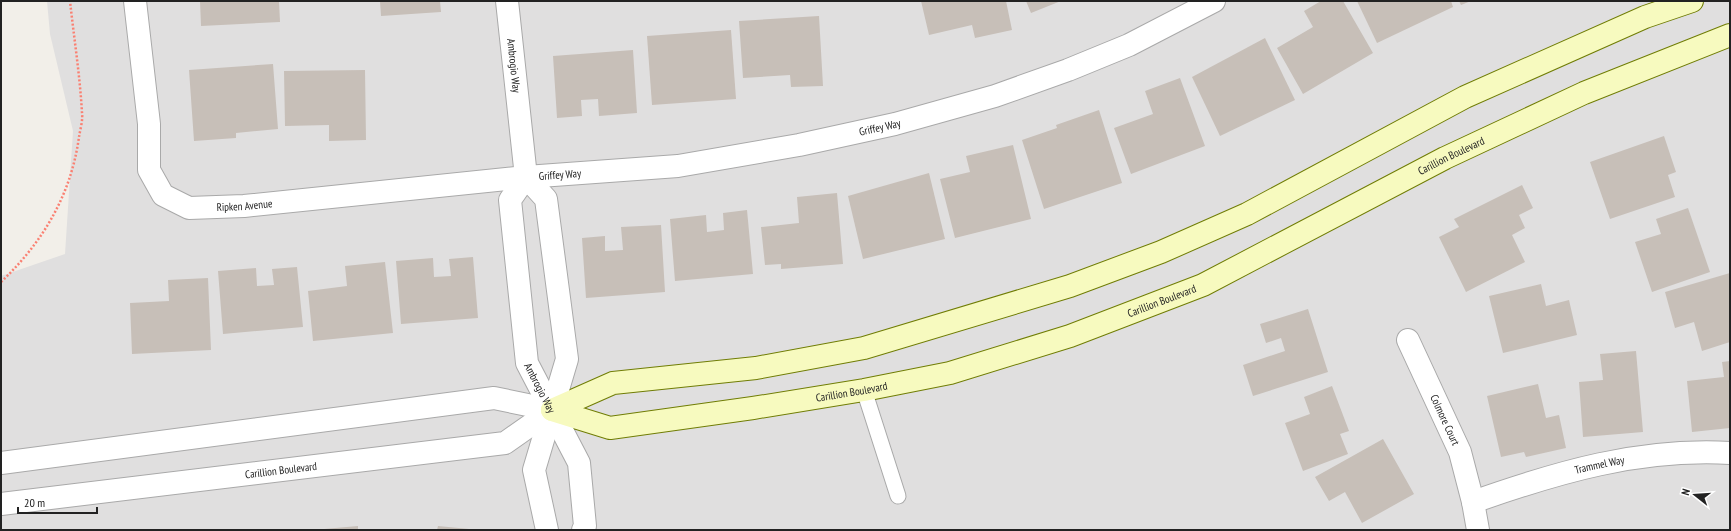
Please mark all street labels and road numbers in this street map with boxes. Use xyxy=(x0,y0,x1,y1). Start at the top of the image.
street label: Ambrogio Way xyxy=(504,38,524,94)
street label: Griffey Way xyxy=(858,116,903,139)
street label: Carillion Boulevard xyxy=(1415,134,1487,178)
street label: Griffey Way xyxy=(538,166,582,183)
street label: Ripken Avenue xyxy=(216,196,273,214)
street label: Carillion Boulevard xyxy=(1125,281,1198,320)
street label: Ambrogio Way xyxy=(521,360,559,416)
street label: Carillion Boulevard xyxy=(815,379,889,405)
street label: Colmore Court xyxy=(1427,392,1463,447)
street label: Trammel Way xyxy=(1573,452,1626,477)
street label: Carillion Boulevard xyxy=(244,459,318,481)

